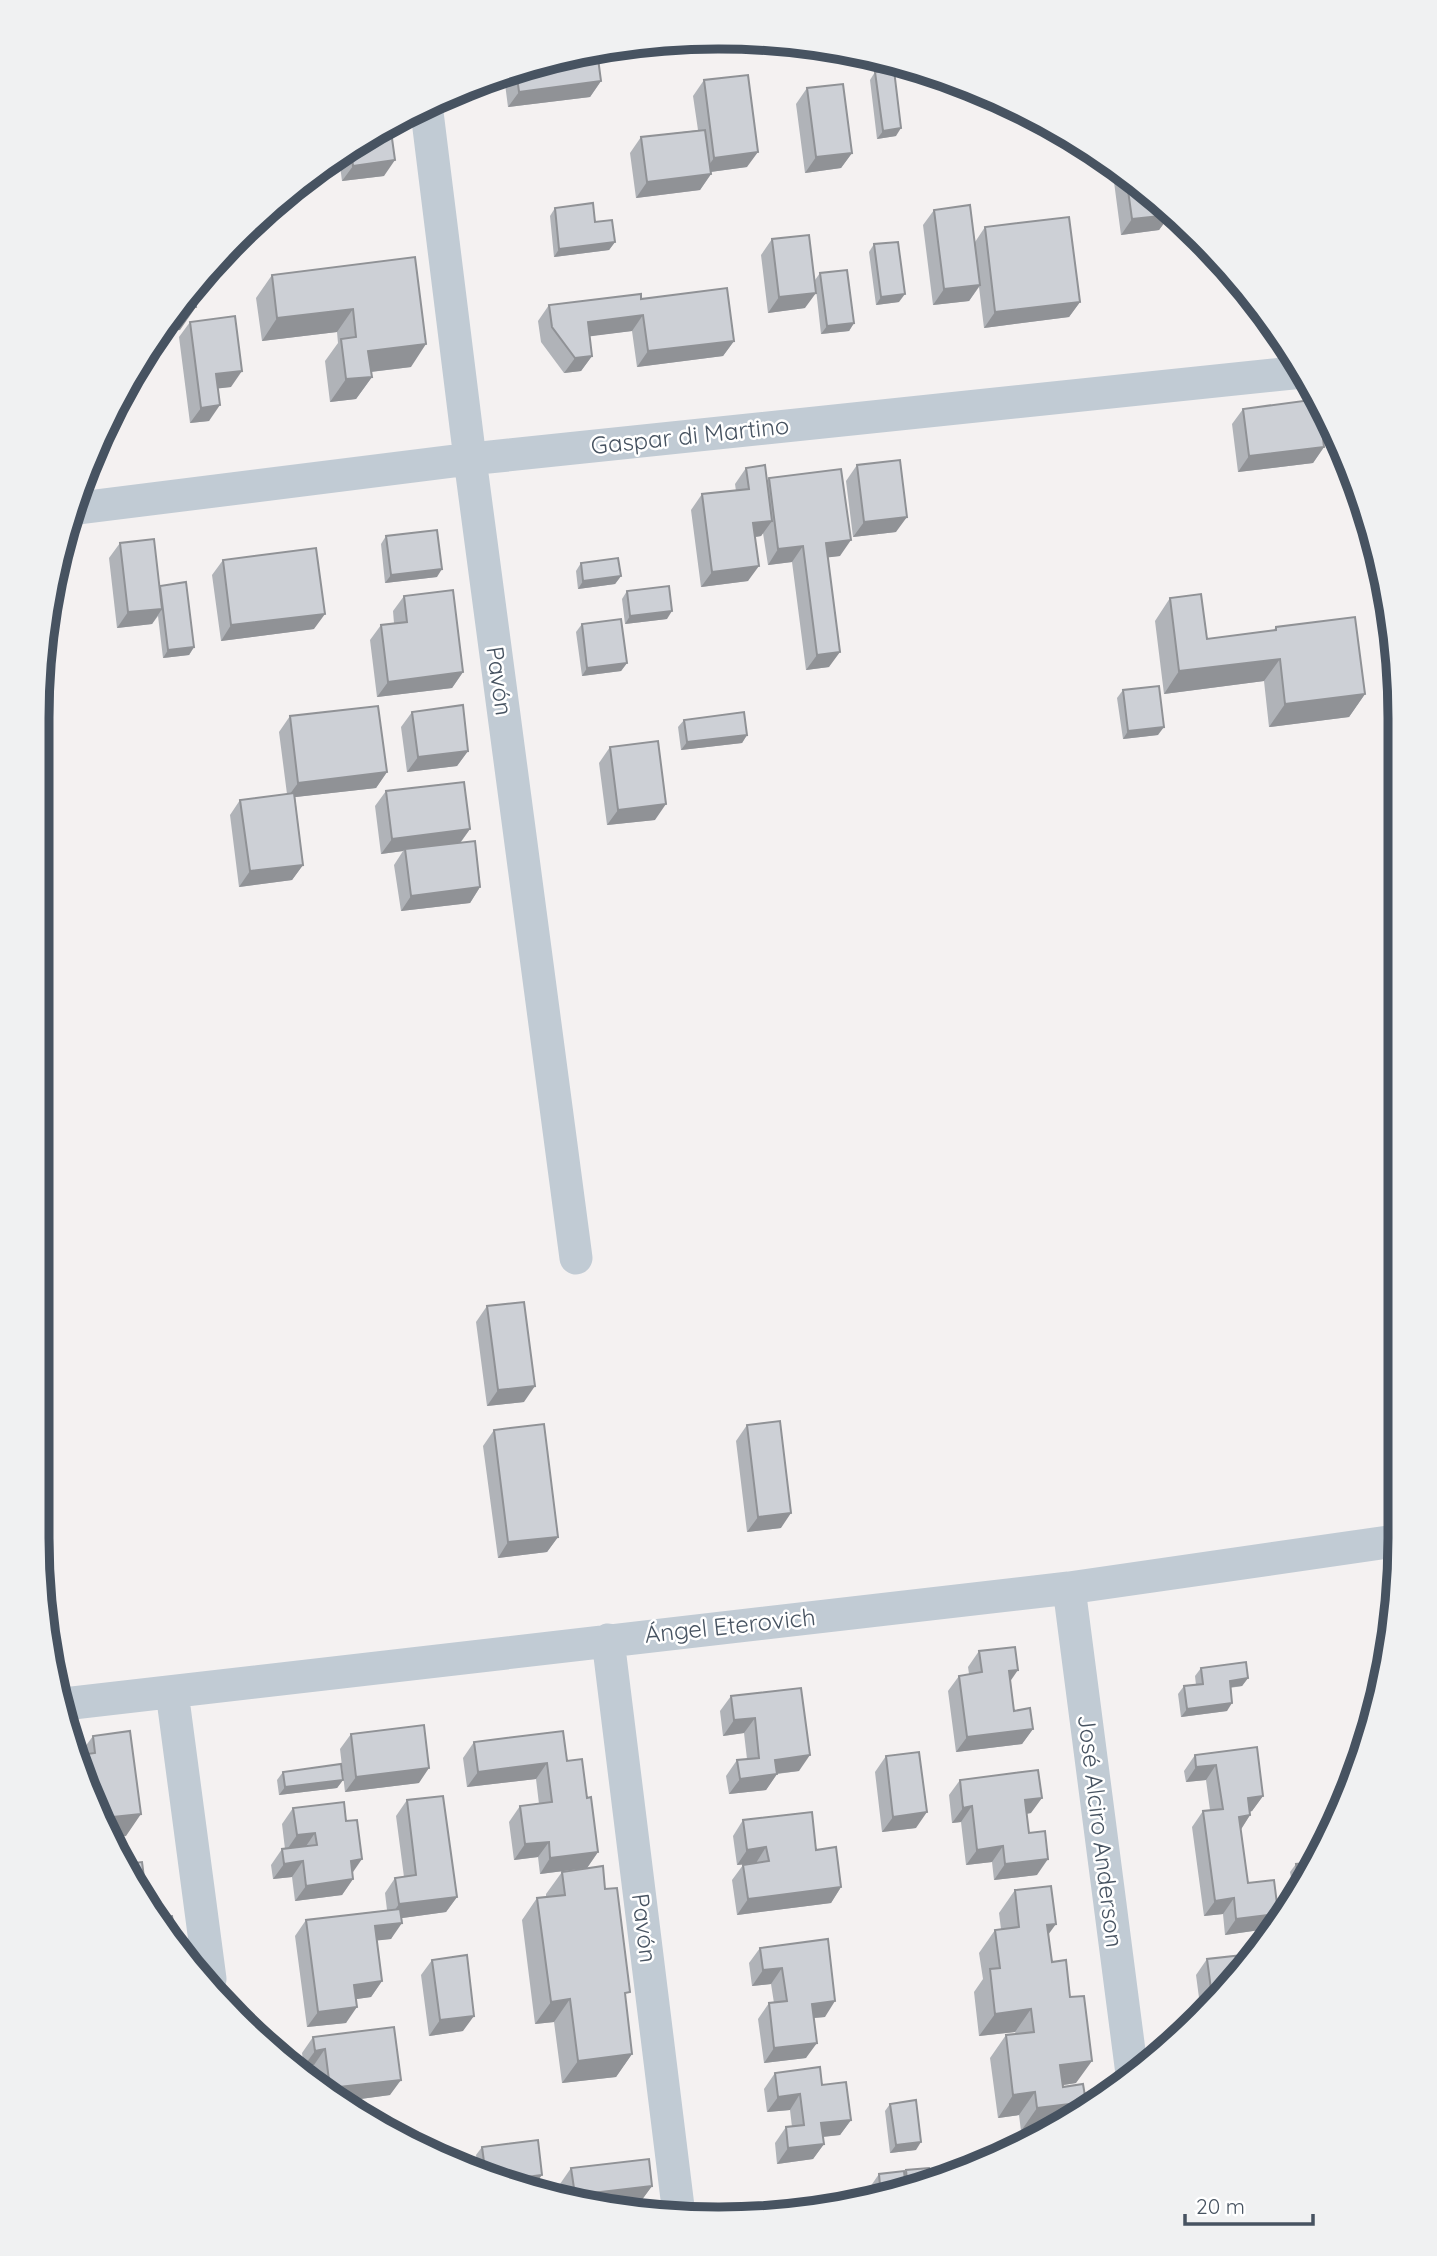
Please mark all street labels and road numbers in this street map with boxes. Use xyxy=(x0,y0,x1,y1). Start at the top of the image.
street label: Gaspar di Martino xyxy=(589,410,791,460)
street label: Pavón xyxy=(480,644,520,717)
street label: Ángel Eterovich xyxy=(643,1601,817,1649)
street label: José Alciro Anderson xyxy=(1072,1713,1130,1949)
street label: Pavón xyxy=(626,1892,664,1964)

